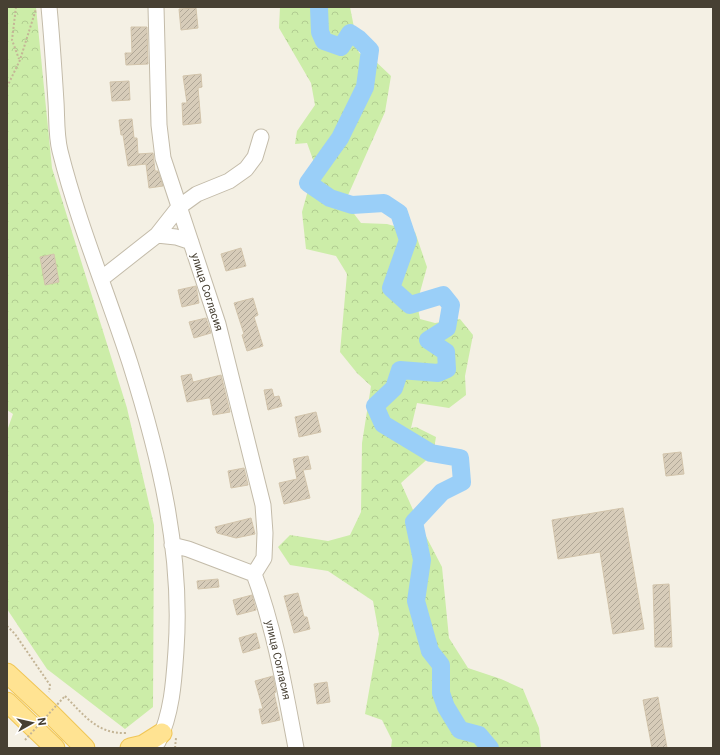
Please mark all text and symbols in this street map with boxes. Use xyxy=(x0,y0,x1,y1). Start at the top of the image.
street label: улица Согласия xyxy=(188,251,226,333)
street label: улица Согласия xyxy=(263,619,293,701)
north arrow xyxy=(12,703,52,743)
text: N xyxy=(34,717,48,727)

